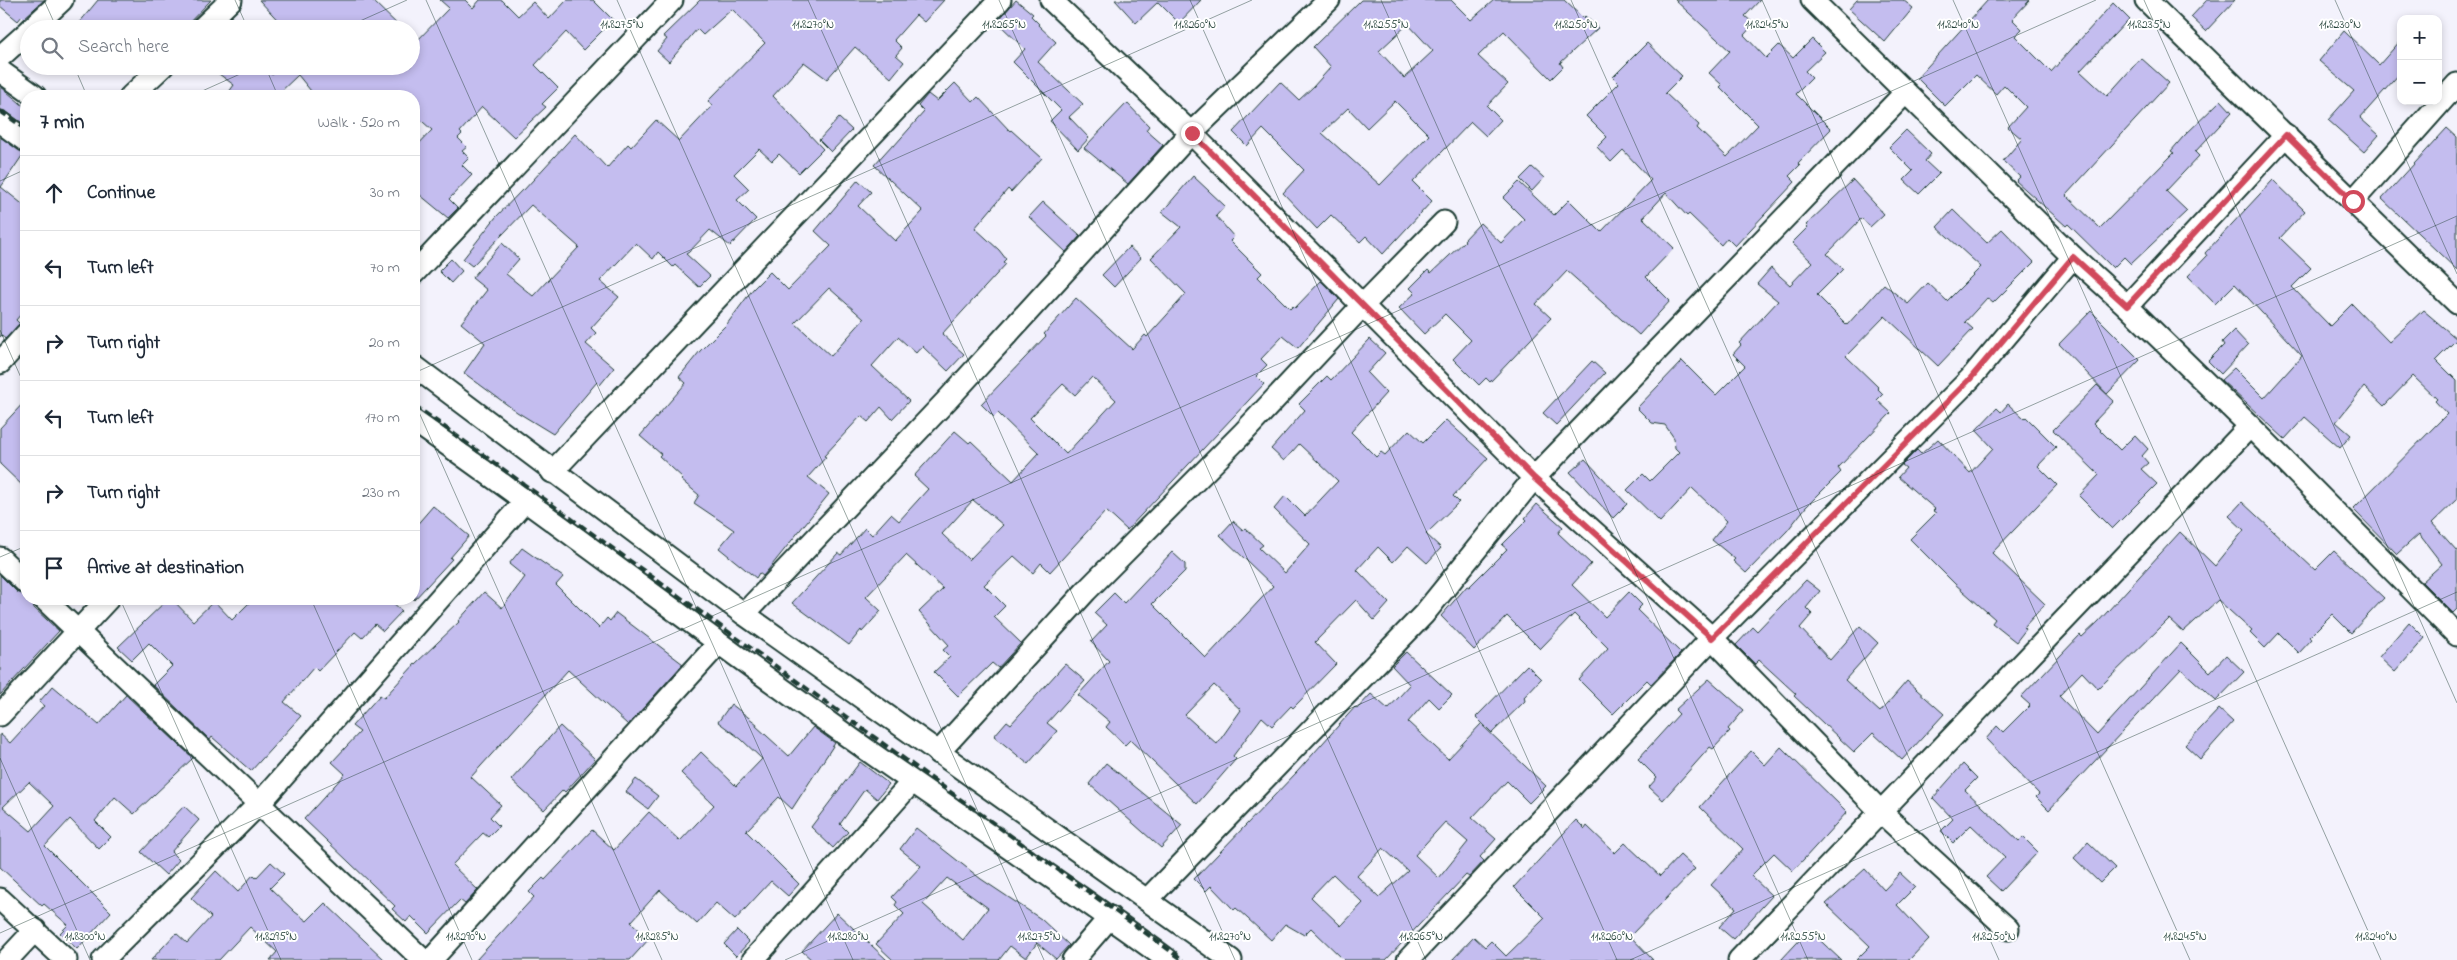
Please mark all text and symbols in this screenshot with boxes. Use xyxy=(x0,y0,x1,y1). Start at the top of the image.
map controls xyxy=(2397,15,2442,105)
button: + xyxy=(2397,15,2442,60)
text: 11.8275°N xyxy=(600,16,644,34)
text: 11.8270°N xyxy=(792,16,834,34)
text: 11.8265°N xyxy=(982,16,1026,34)
text: 11.8260°N xyxy=(1174,16,1216,34)
text: 11.8255°N xyxy=(1363,16,1409,34)
text: 11.8250°N xyxy=(1554,16,1598,34)
text: 11.8245°N xyxy=(1745,16,1789,34)
text: 11.8240°N xyxy=(1937,16,1979,34)
text: 11.8235°N xyxy=(2127,16,2171,34)
text: 11.8230°N xyxy=(2319,16,2361,34)
search box xyxy=(20,20,420,75)
icon: search xyxy=(38,34,66,62)
text: Search here xyxy=(78,34,169,61)
button: − xyxy=(2397,60,2442,105)
text: 7 min xyxy=(40,108,84,138)
text: Walk · 520 m xyxy=(317,111,400,135)
route end xyxy=(1181,122,1204,145)
icon: ahead xyxy=(40,179,68,207)
text: Continue xyxy=(87,180,155,207)
text: 30 m xyxy=(370,181,400,205)
route start xyxy=(2342,190,2365,213)
icon: left xyxy=(40,254,68,282)
text: Turn left xyxy=(87,255,154,282)
text: 70 m xyxy=(370,256,400,280)
icon: right xyxy=(40,329,68,357)
text: Turn right xyxy=(87,330,160,357)
text: 20 m xyxy=(369,331,400,355)
icon: left xyxy=(40,404,68,432)
text: Turn left xyxy=(87,405,154,432)
text: 170 m xyxy=(365,406,400,430)
icon: right xyxy=(40,479,68,507)
text: Turn right xyxy=(87,480,160,507)
text: 230 m xyxy=(362,481,400,505)
icon: arrive xyxy=(40,554,68,582)
text: Arrive at destination xyxy=(87,555,244,582)
text: 11.8300°N xyxy=(64,928,106,946)
text: 11.8295°N xyxy=(255,928,297,946)
text: 11.8290°N xyxy=(446,928,486,946)
text: 11.8285°N xyxy=(635,928,679,946)
text: 11.8280°N xyxy=(827,928,869,946)
text: 11.8275°N xyxy=(1017,928,1061,946)
text: 11.8270°N xyxy=(1209,928,1251,946)
text: 11.8265°N xyxy=(1399,928,1443,946)
text: 11.8260°N xyxy=(1591,928,1633,946)
text: 11.8255°N xyxy=(1780,928,1826,946)
text: 11.8250°N xyxy=(1972,928,2016,946)
text: 11.8245°N xyxy=(2163,928,2207,946)
text: 11.8240°N xyxy=(2355,928,2397,946)

